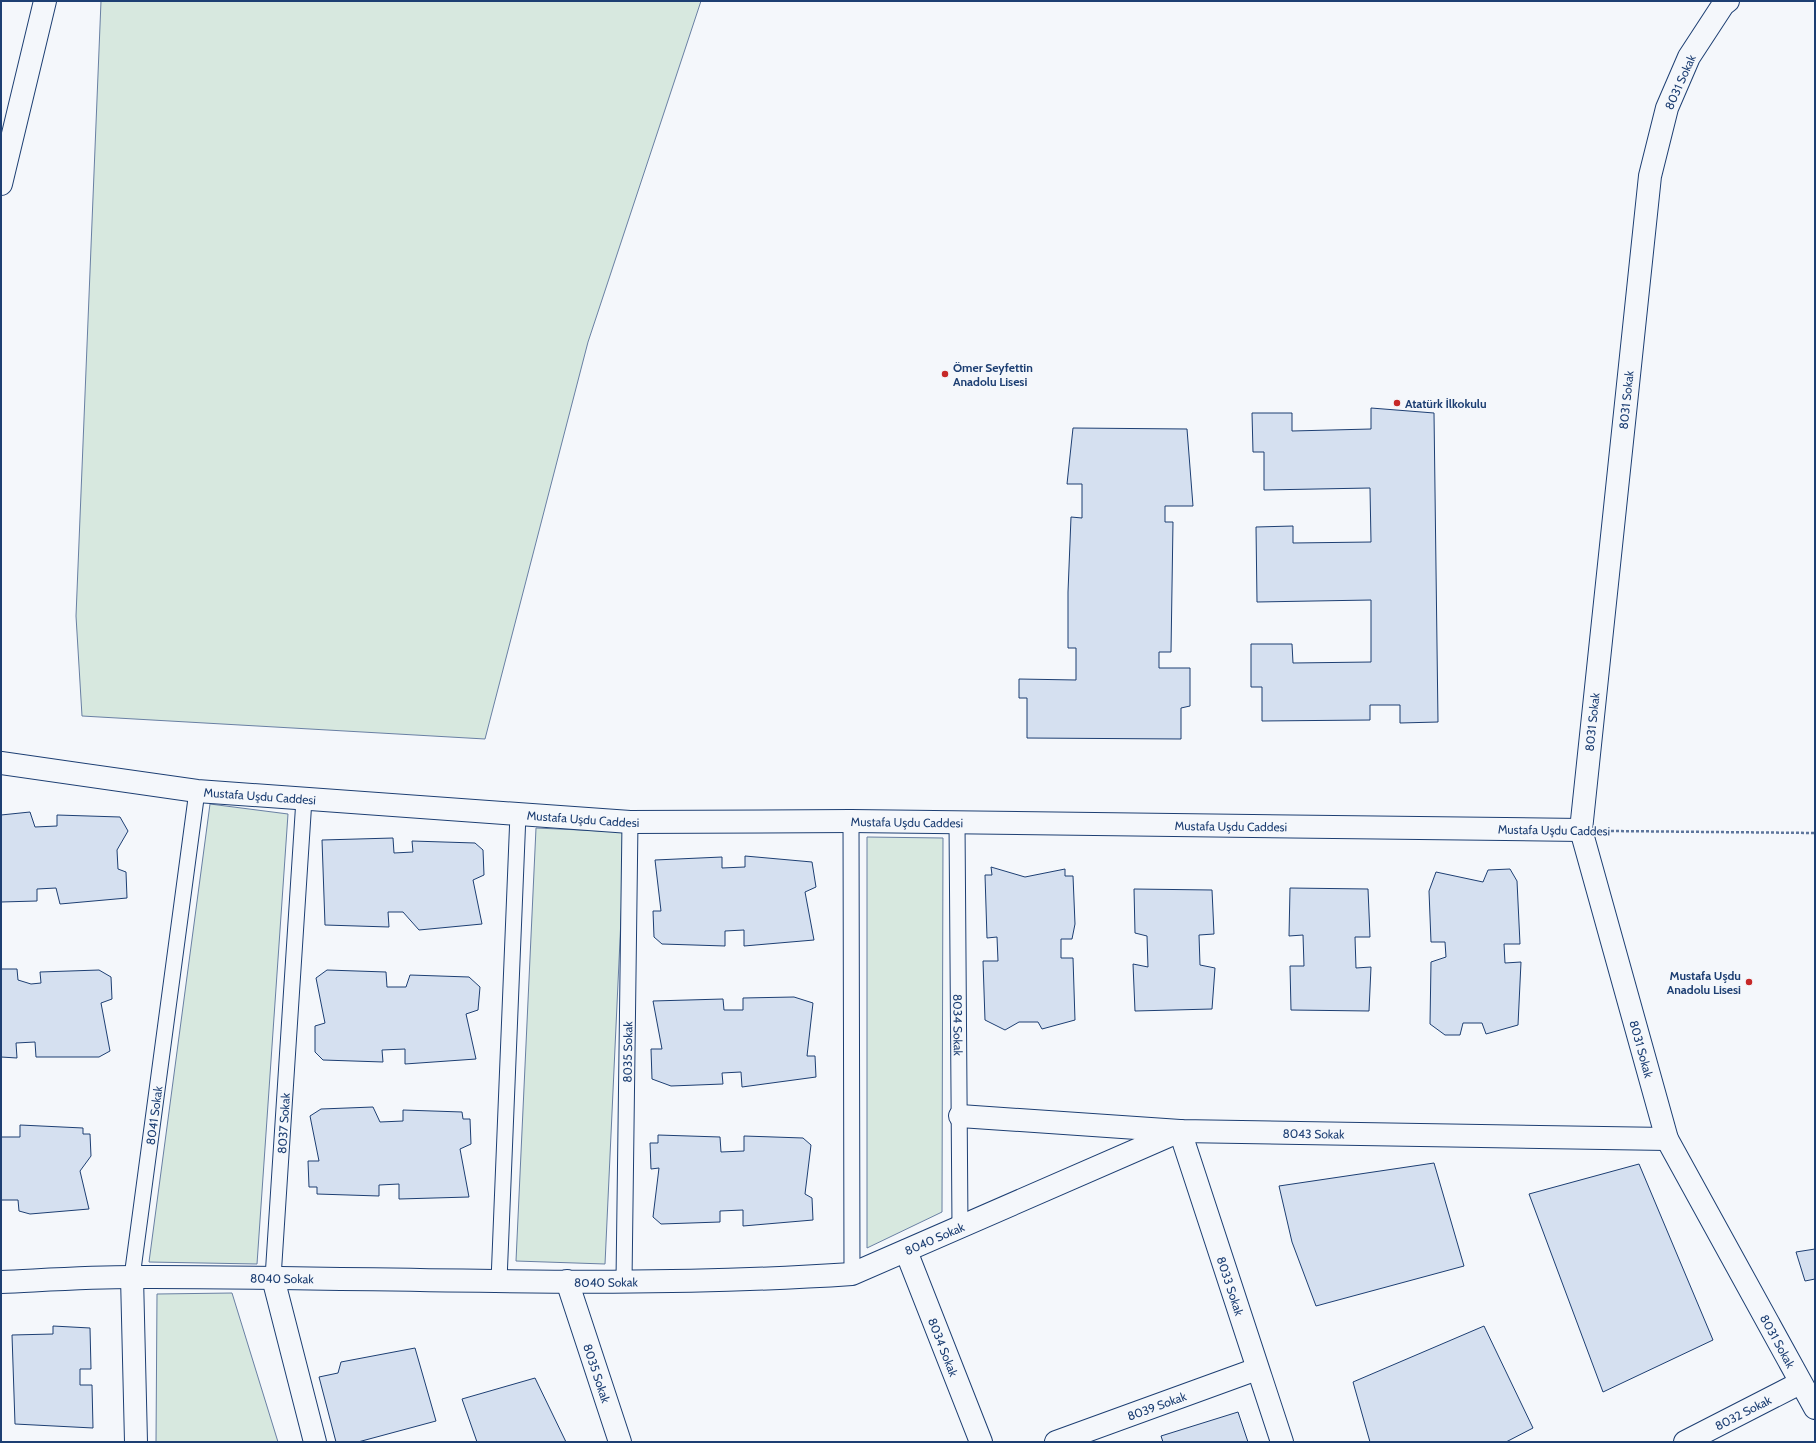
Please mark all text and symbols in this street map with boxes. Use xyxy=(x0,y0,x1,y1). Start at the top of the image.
street label: 8031 Sokak xyxy=(1661,52,1699,112)
place label: Ömer Seyfettin Anadolu Lisesi xyxy=(953,360,1033,389)
marker: Ömer Seyfettin Anadolu Lisesi xyxy=(940,369,950,379)
street label: 8031 Sokak xyxy=(1615,369,1637,430)
place label: Atatürk İlkokulu xyxy=(1405,396,1487,411)
marker: Atatürk İlkokulu xyxy=(1392,398,1402,408)
street label: 8031 Sokak xyxy=(1581,691,1603,752)
street label: Mustafa Uşdu Caddesi xyxy=(203,784,317,807)
street label: Mustafa Uşdu Caddesi xyxy=(526,807,639,830)
street label: Mustafa Uşdu Caddesi xyxy=(851,813,963,830)
street label: Mustafa Uşdu Caddesi xyxy=(1175,817,1287,834)
street label: Mustafa Uşdu Caddesi xyxy=(1498,822,1610,838)
place label: Mustafa Uşdu Anadolu Lisesi xyxy=(1667,968,1741,997)
marker: Mustafa Uşdu Anadolu Lisesi xyxy=(1744,977,1754,987)
street label: 8034 Sokak xyxy=(951,994,966,1057)
street label: 8031 Sokak xyxy=(1627,1018,1657,1080)
street label: 8035 Sokak xyxy=(619,1021,635,1083)
street label: 8041 Sokak xyxy=(142,1084,165,1146)
street label: 8037 Sokak xyxy=(274,1092,293,1154)
street label: 8043 Sokak xyxy=(1282,1125,1345,1141)
street label: 8040 Sokak xyxy=(902,1218,967,1258)
street label: 8033 Sokak xyxy=(1214,1254,1248,1318)
street label: 8040 Sokak xyxy=(250,1270,315,1286)
street label: 8040 Sokak xyxy=(574,1274,638,1289)
street label: 8031 Sokak xyxy=(1757,1311,1799,1371)
street label: 8034 Sokak xyxy=(925,1315,962,1379)
street label: 8035 Sokak xyxy=(581,1342,614,1405)
street label: 8039 Sokak xyxy=(1125,1388,1189,1423)
street label: 8032 Sokak xyxy=(1712,1391,1774,1433)

